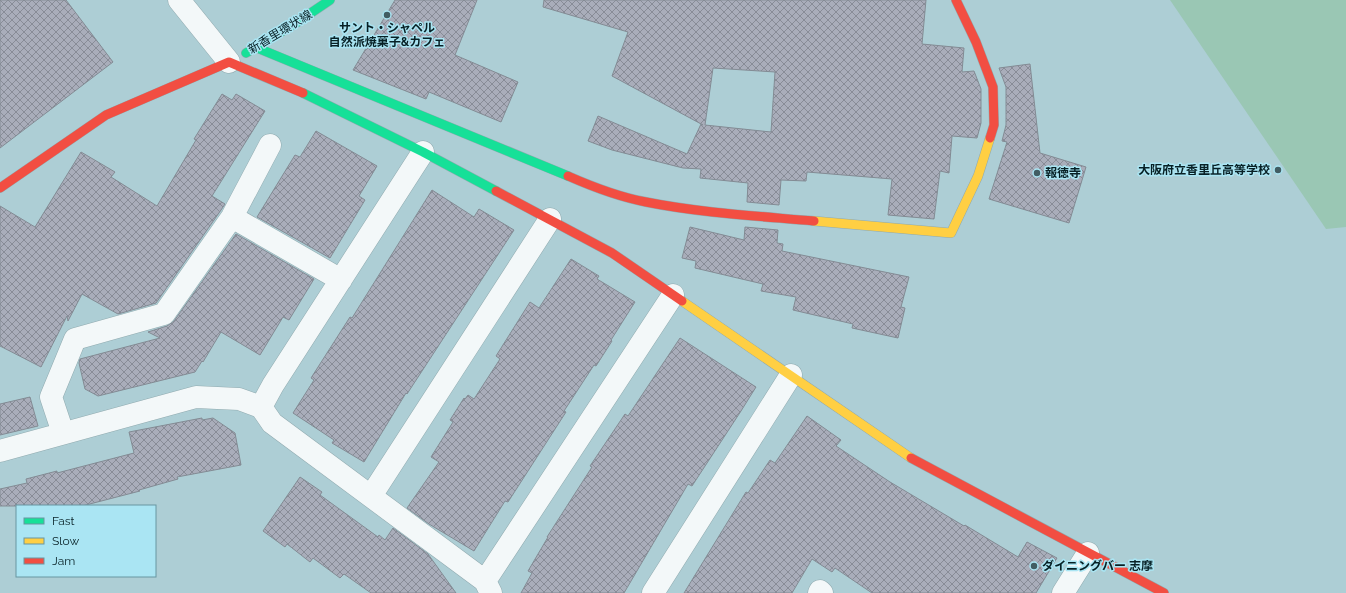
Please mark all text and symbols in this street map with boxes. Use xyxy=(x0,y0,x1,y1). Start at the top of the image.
street label: 新香里環状線 xyxy=(246,7,314,57)
marker: サント・シャペル 自然派焼菓子&カフェ xyxy=(382,10,392,20)
place label: サント・シャペル 自然派焼菓子&カフェ xyxy=(329,21,445,49)
place label: 大阪府立香里丘高等学校 xyxy=(1138,163,1270,177)
marker: 大阪府立香里丘高等学校 xyxy=(1273,165,1283,175)
place label: 報徳寺 xyxy=(1045,166,1081,180)
marker: 報徳寺 xyxy=(1032,168,1042,178)
legend xyxy=(16,505,156,577)
text: Fast xyxy=(52,514,75,528)
text: Slow xyxy=(52,534,79,548)
text: Jam xyxy=(52,554,75,568)
place label: ダイニングバー 志摩 xyxy=(1042,559,1153,573)
marker: ダイニングバー 志摩 xyxy=(1029,561,1039,571)

